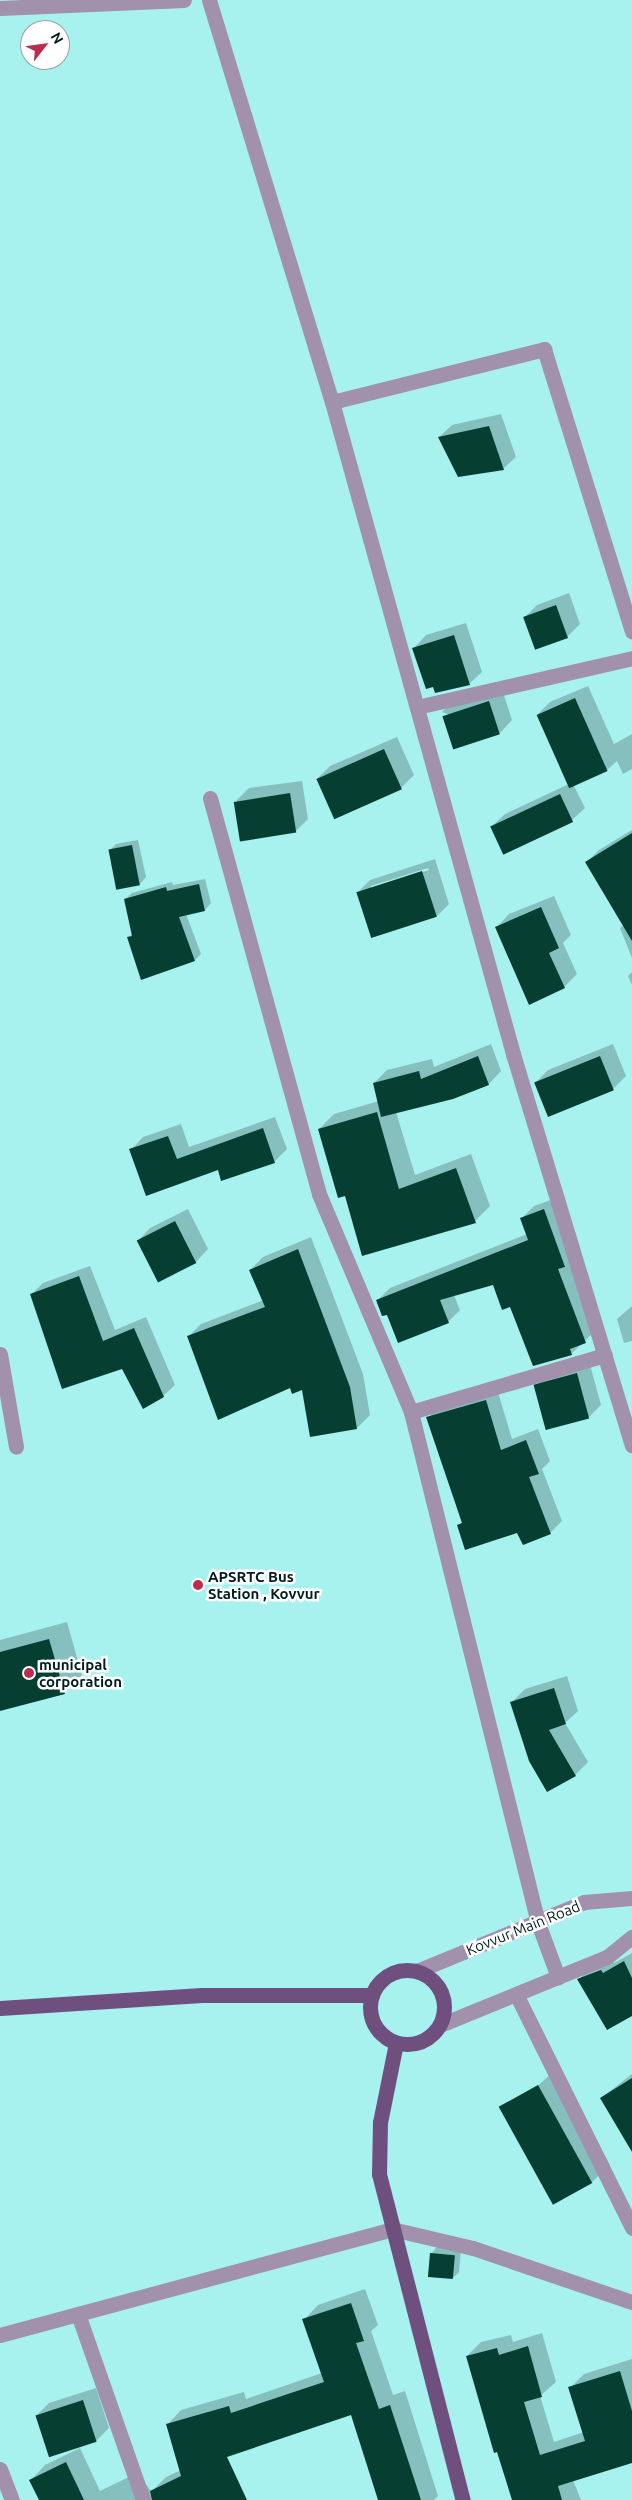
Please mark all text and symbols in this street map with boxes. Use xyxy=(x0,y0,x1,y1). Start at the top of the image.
north arrow xyxy=(20,20,70,70)
text: N xyxy=(48,29,67,47)
place label: APSRTC Bus Station , Kovvur xyxy=(208,1567,320,1602)
marker: APSRTC Bus Station , Kovvur xyxy=(192,1579,204,1591)
place label: municipal corporation xyxy=(39,1655,122,1690)
marker: municipal corporation xyxy=(23,1667,35,1679)
street label: Kovvur Main Road xyxy=(463,1897,583,1959)

